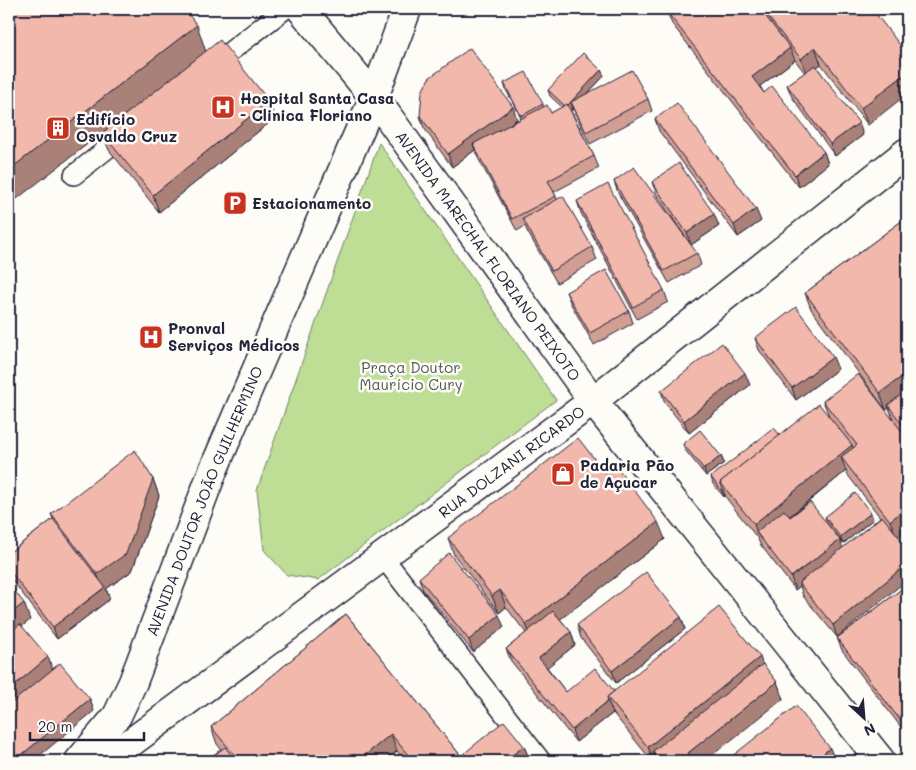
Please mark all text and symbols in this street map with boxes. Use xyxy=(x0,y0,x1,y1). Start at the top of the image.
place label: Hospital Santa Casa - Clinica Floriano xyxy=(240,88,394,125)
hospital icon: Hospital Santa Casa - Clinica Floriano xyxy=(210,94,236,120)
place label: Edifício Osvaldo Cruz xyxy=(76,109,178,146)
building icon: Edifício Osvaldo Cruz xyxy=(45,115,71,141)
street label: AVENIDA MARECHAL FLORIANO PEIXOTO xyxy=(391,127,585,385)
parking icon: Estacionamento xyxy=(222,190,248,216)
place label: Estacionamento xyxy=(252,193,371,213)
place label: Pronval Serviços Médicos xyxy=(168,318,300,355)
hospital icon: Pronval Serviços Médicos xyxy=(138,324,164,350)
park label: Praça Doutor Maurício Cury xyxy=(359,357,463,394)
street label: AVENIDA DOUTOR JOÃO GUILHERMINO xyxy=(141,363,267,639)
street label: RUA DOLZANI RICARDO xyxy=(434,401,589,522)
place label: Padaria Pão de Açucar xyxy=(580,455,674,492)
shop icon: Padaria Pão de Açucar xyxy=(550,461,576,487)
north arrow xyxy=(838,692,888,742)
scale bar xyxy=(30,710,144,742)
text: 20 m xyxy=(38,716,72,736)
text: N xyxy=(861,719,879,741)

